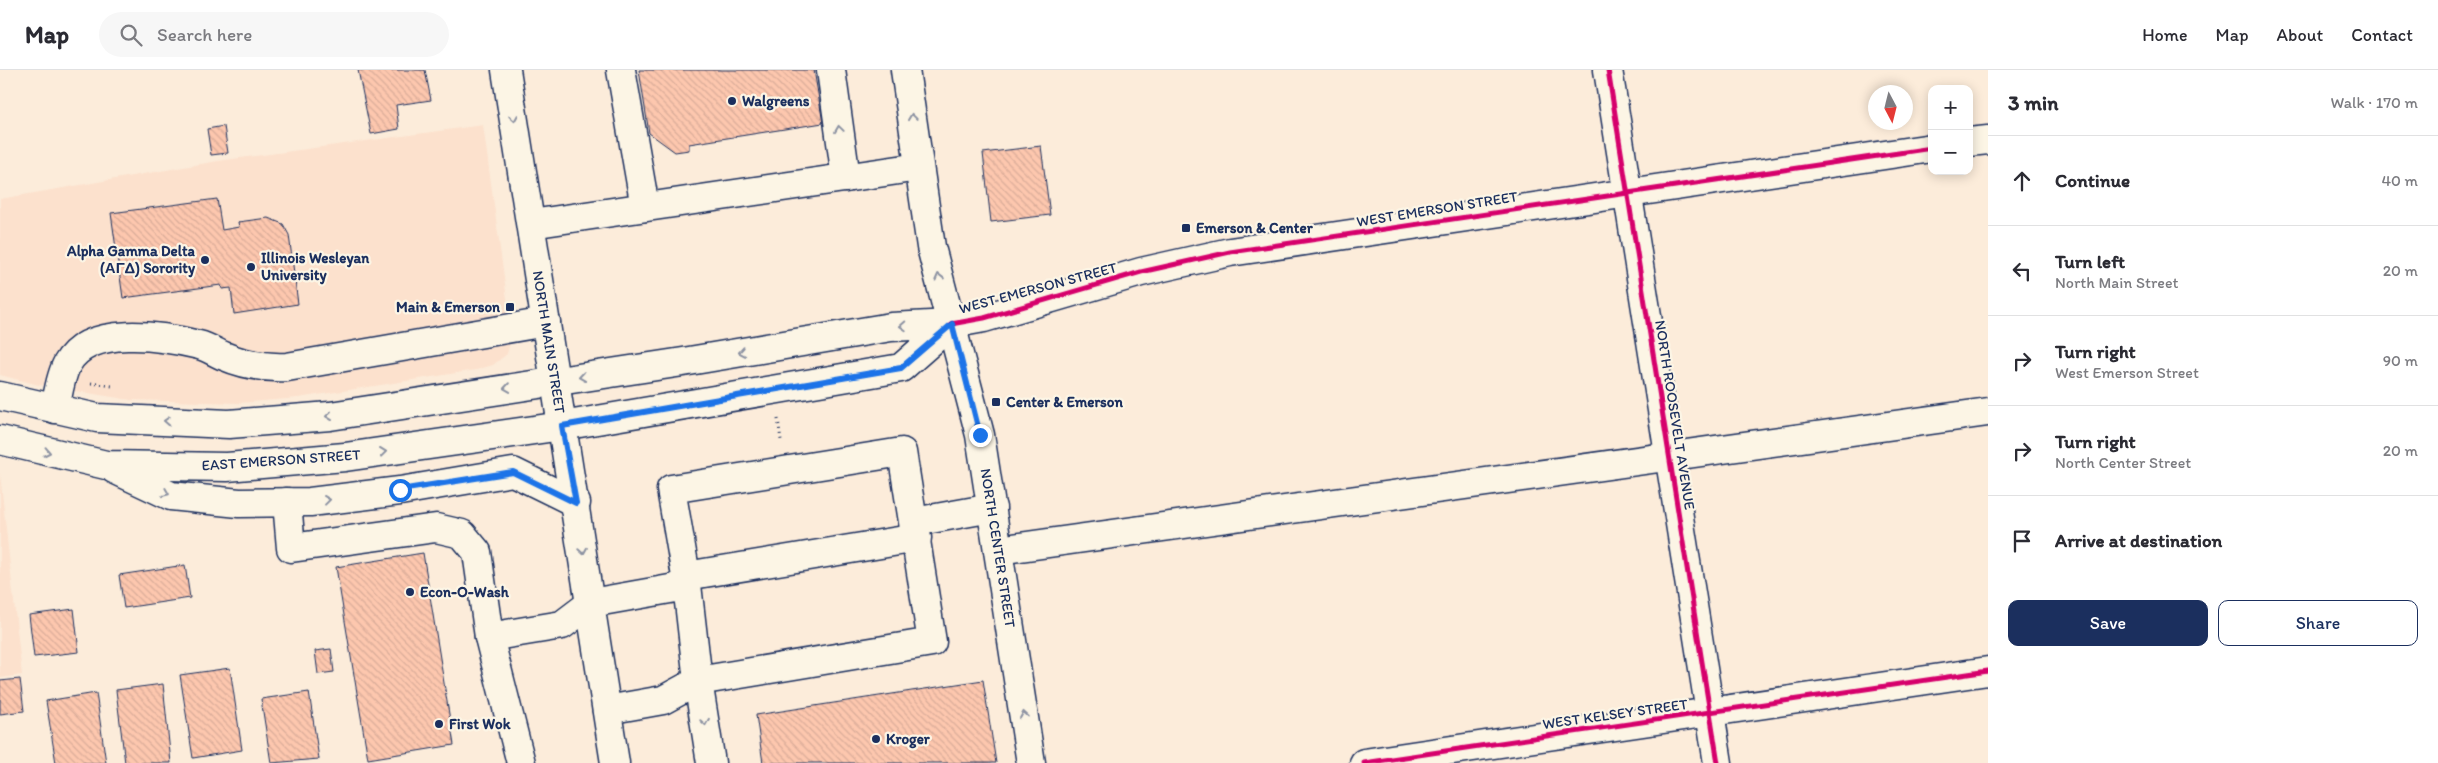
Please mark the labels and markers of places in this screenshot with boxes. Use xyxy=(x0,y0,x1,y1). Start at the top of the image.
place label: Walgreens xyxy=(742,92,810,111)
marker: Walgreens xyxy=(726,95,738,107)
place label: Emerson & Center xyxy=(1196,219,1314,237)
marker: Emerson & Center xyxy=(1180,222,1192,234)
place label: Alpha Gamma Delta (ΑΓΔ) Sorority xyxy=(66,242,196,278)
place label: Illinois Wesleyan University xyxy=(261,249,370,285)
marker: Alpha Gamma Delta (ΑΓΔ) Sorority xyxy=(199,254,211,266)
marker: Illinois Wesleyan University xyxy=(245,261,257,273)
place label: Main & Emerson xyxy=(396,298,501,316)
marker: Main & Emerson xyxy=(504,301,516,313)
place label: Center & Emerson xyxy=(1006,393,1123,411)
marker: Center & Emerson xyxy=(990,396,1002,408)
place label: Econ-O-Wash xyxy=(420,583,510,601)
marker: Econ-O-Wash xyxy=(404,586,416,598)
place label: First Wok xyxy=(449,715,511,733)
marker: First Wok xyxy=(433,718,445,730)
place label: Kroger xyxy=(886,730,931,749)
marker: Kroger xyxy=(870,733,882,745)

